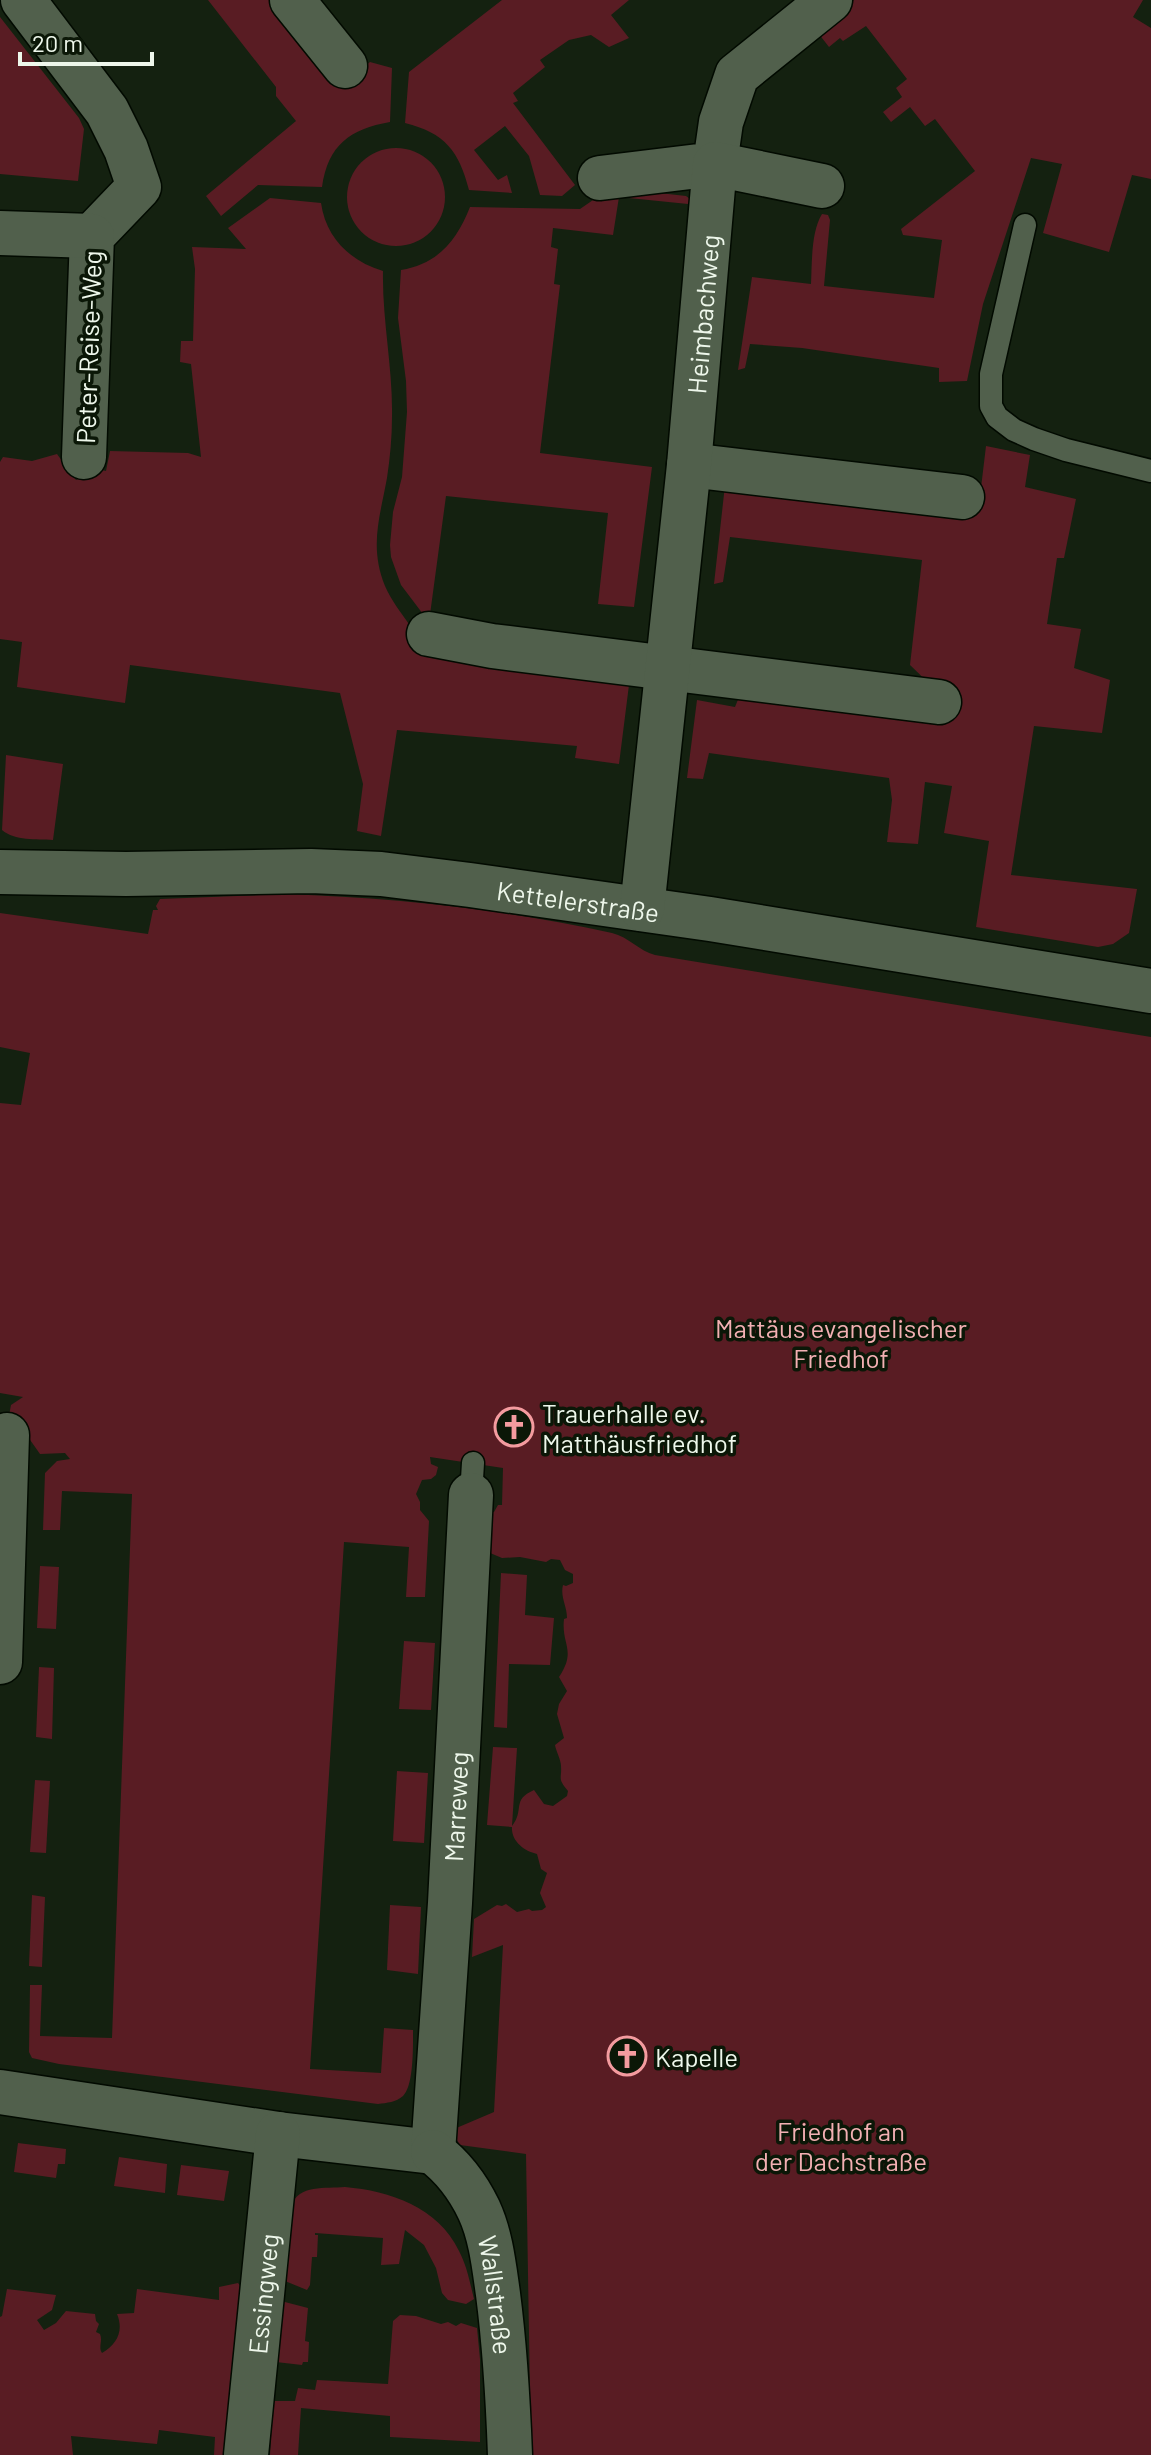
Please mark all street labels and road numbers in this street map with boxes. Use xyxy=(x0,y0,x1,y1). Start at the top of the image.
street label: Heimbachweg xyxy=(680,233,724,395)
street label: Peter-Reise-Weg xyxy=(69,250,107,444)
street label: Kettelerstraße xyxy=(495,873,661,927)
street label: Marreweg xyxy=(437,1751,473,1863)
street label: Essingweg xyxy=(241,2232,283,2356)
street label: Wallstraße xyxy=(473,2233,520,2356)

